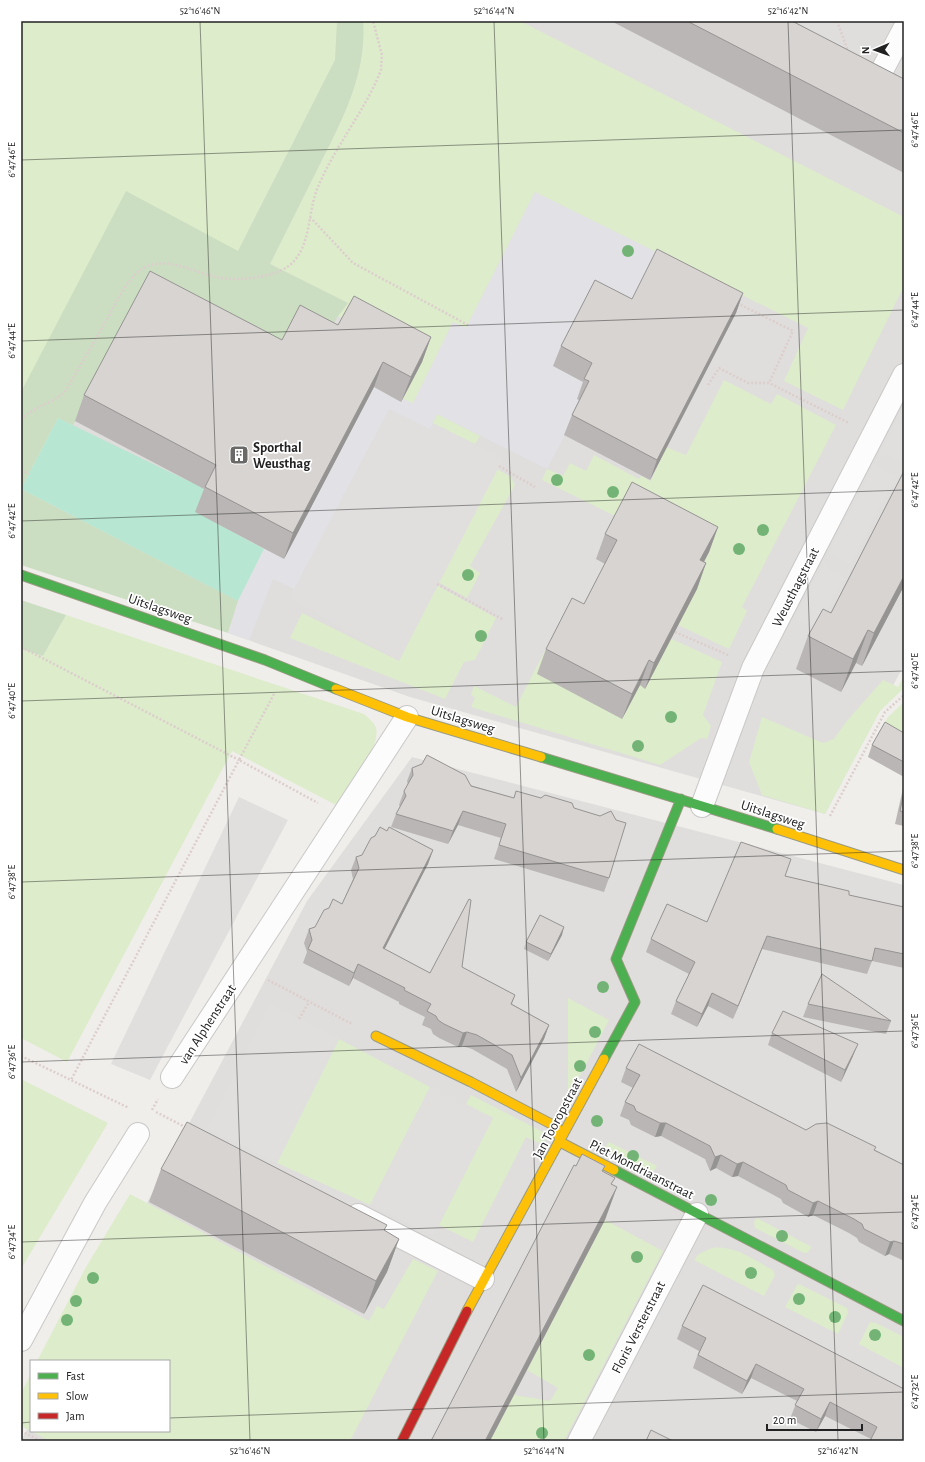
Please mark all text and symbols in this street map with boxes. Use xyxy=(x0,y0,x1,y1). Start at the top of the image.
text: 52°16'46"N xyxy=(180,6,220,16)
text: 52°16'44"N xyxy=(474,6,514,16)
text: 52°16'42"N xyxy=(768,6,808,16)
north arrow xyxy=(855,30,895,70)
text: N xyxy=(860,46,871,54)
text: 6°47'46"E xyxy=(910,112,920,148)
text: 6°47'46"E xyxy=(7,142,17,178)
text: 6°47'44"E xyxy=(910,292,920,328)
text: 6°47'44"E xyxy=(7,323,17,359)
place label: Sporthal Weusthag xyxy=(253,441,311,471)
building icon: Sporthal Weusthag xyxy=(228,444,250,466)
text: 6°47'42"E xyxy=(910,472,920,508)
text: 6°47'42"E xyxy=(7,503,17,539)
street label: Weusthagstraat xyxy=(770,545,822,629)
street label: Uitslagsweg xyxy=(126,592,193,626)
text: 6°47'40"E xyxy=(910,653,920,689)
text: 6°47'40"E xyxy=(7,683,17,719)
street label: Uitslagsweg xyxy=(429,704,497,736)
street label: Uitslagsweg xyxy=(739,798,806,832)
text: 6°47'38"E xyxy=(910,833,920,868)
text: 6°47'38"E xyxy=(7,864,17,899)
street label: van Alphenstraat xyxy=(177,981,239,1067)
text: 6°47'36"E xyxy=(910,1013,920,1048)
text: 6°47'36"E xyxy=(7,1044,17,1079)
street label: Jan Tooropstraat xyxy=(531,1075,585,1161)
street label: Piet Mondriaanstraat xyxy=(587,1137,697,1203)
text: 6°47'34"E xyxy=(910,1194,920,1229)
text: 6°47'34"E xyxy=(7,1224,17,1259)
street label: Floris Versterstraat xyxy=(610,1278,668,1376)
legend xyxy=(30,1360,170,1432)
text: Fast xyxy=(66,1370,85,1382)
text: 6°47'32"E xyxy=(910,1375,920,1409)
text: Slow xyxy=(66,1390,88,1402)
scale bar xyxy=(767,1406,862,1432)
text: Jam xyxy=(66,1410,85,1422)
text: 20 m xyxy=(773,1414,796,1426)
text: 52°16'46"N xyxy=(230,1446,270,1456)
text: 52°16'44"N xyxy=(524,1446,564,1456)
text: 52°16'42"N xyxy=(818,1446,858,1456)

